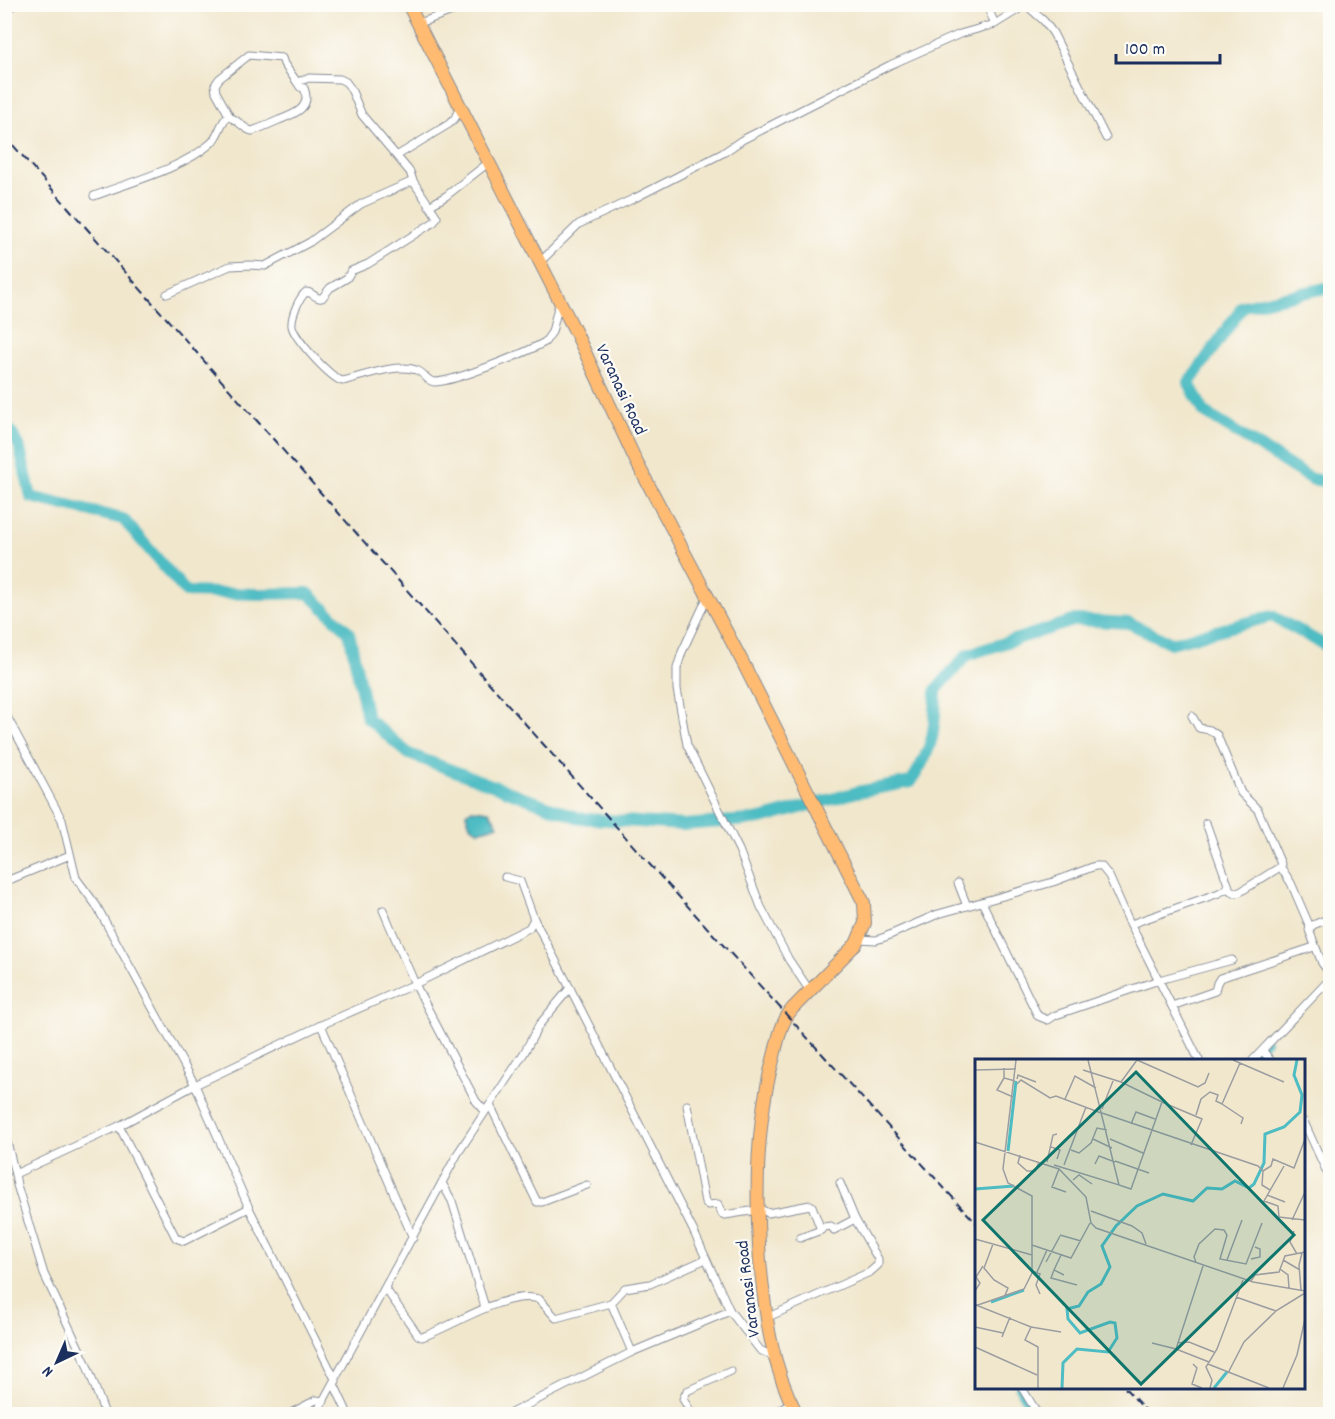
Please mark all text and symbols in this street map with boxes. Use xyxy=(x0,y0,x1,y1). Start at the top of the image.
scale bar xyxy=(1116,27,1220,65)
text: 100 m xyxy=(1125,38,1165,63)
street label: Varanasi Road xyxy=(588,341,652,440)
inset map xyxy=(975,1059,1305,1389)
street label: Varanasi Road xyxy=(731,1239,768,1339)
north arrow xyxy=(27,1332,87,1392)
text: N xyxy=(37,1360,59,1382)

